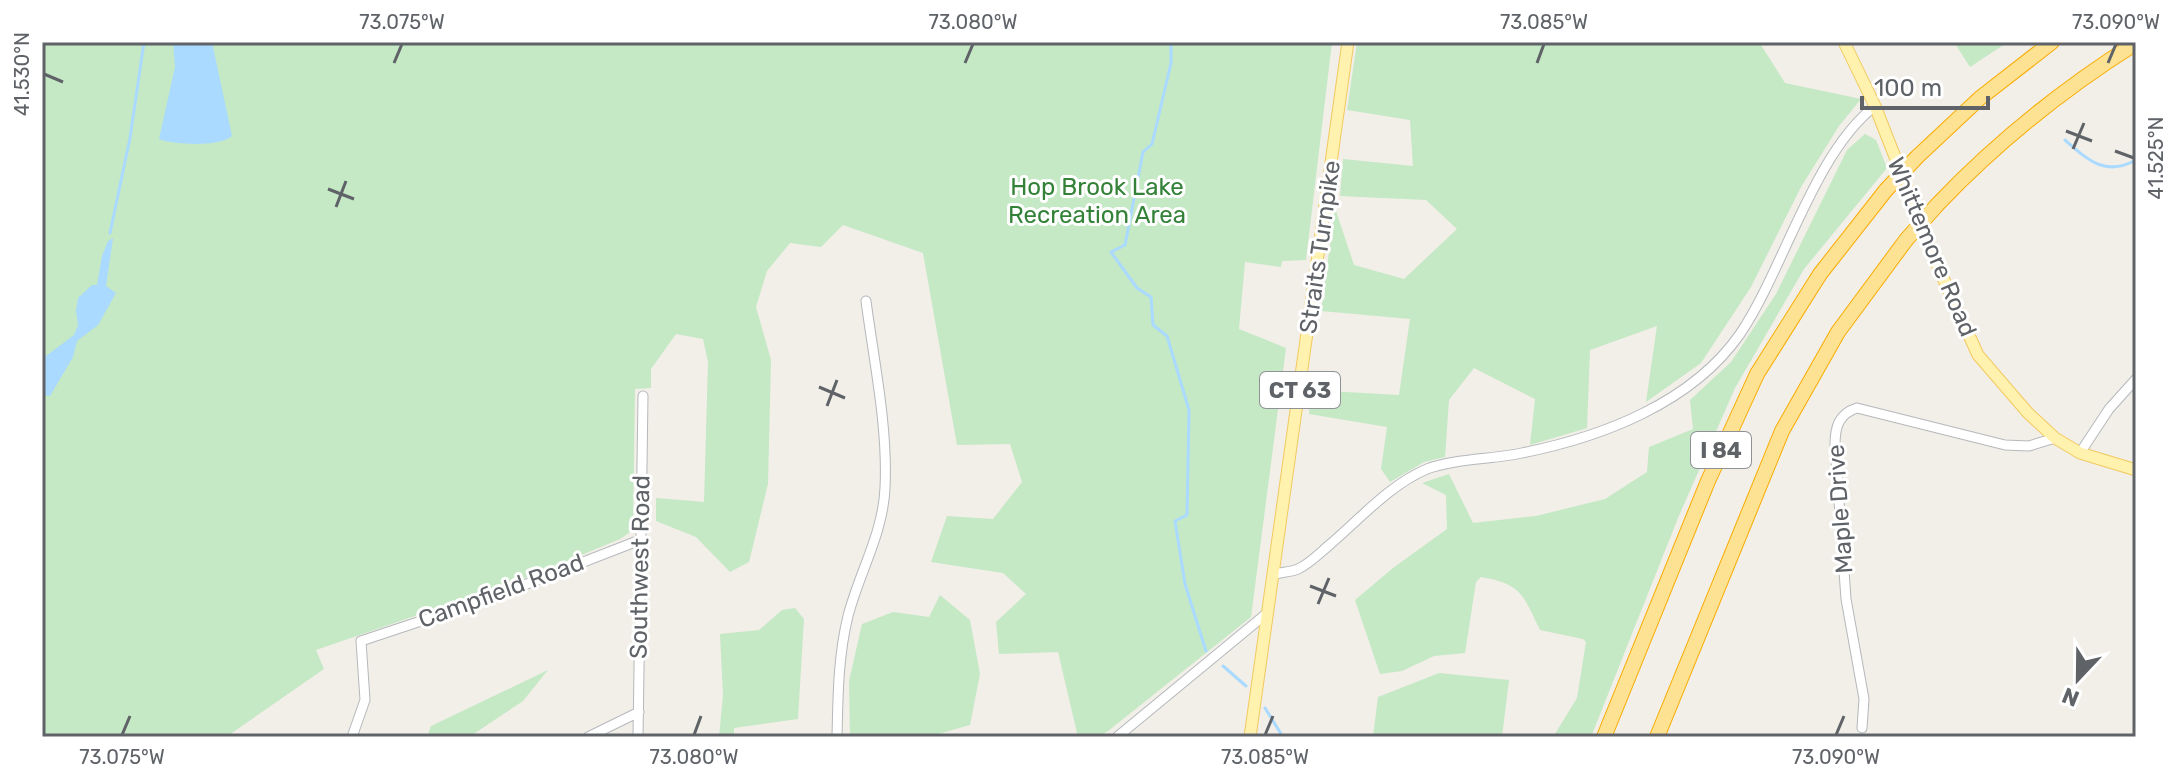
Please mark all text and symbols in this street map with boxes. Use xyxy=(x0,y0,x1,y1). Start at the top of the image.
text: 73.075°W xyxy=(359,10,445,34)
text: 73.080°W xyxy=(929,10,1017,34)
text: 73.085°W xyxy=(1500,10,1588,34)
text: 73.090°W xyxy=(2072,10,2160,34)
text: 41.530°N xyxy=(10,32,34,116)
scale bar xyxy=(1862,60,1988,110)
text: 100 m xyxy=(1874,74,1942,102)
text: 41.525°N xyxy=(2144,117,2168,199)
street label: Whittemore Road xyxy=(1882,153,1982,341)
street label: Straits Turnpike xyxy=(1294,159,1346,335)
park label: Hop Brook Lake Recreation Area xyxy=(1008,173,1186,229)
road number: CT 63 xyxy=(1260,372,1340,408)
road number: I 84 xyxy=(1691,432,1751,468)
street label: Maple Drive xyxy=(1822,443,1858,575)
street label: Southwest Road xyxy=(624,475,656,659)
street label: Campfield Road xyxy=(414,548,588,634)
north arrow xyxy=(2038,639,2118,719)
text: N xyxy=(2058,682,2083,713)
text: 73.075°W xyxy=(79,745,165,769)
text: 73.080°W xyxy=(650,745,738,769)
text: 73.085°W xyxy=(1221,745,1309,769)
text: 73.090°W xyxy=(1792,745,1880,769)

